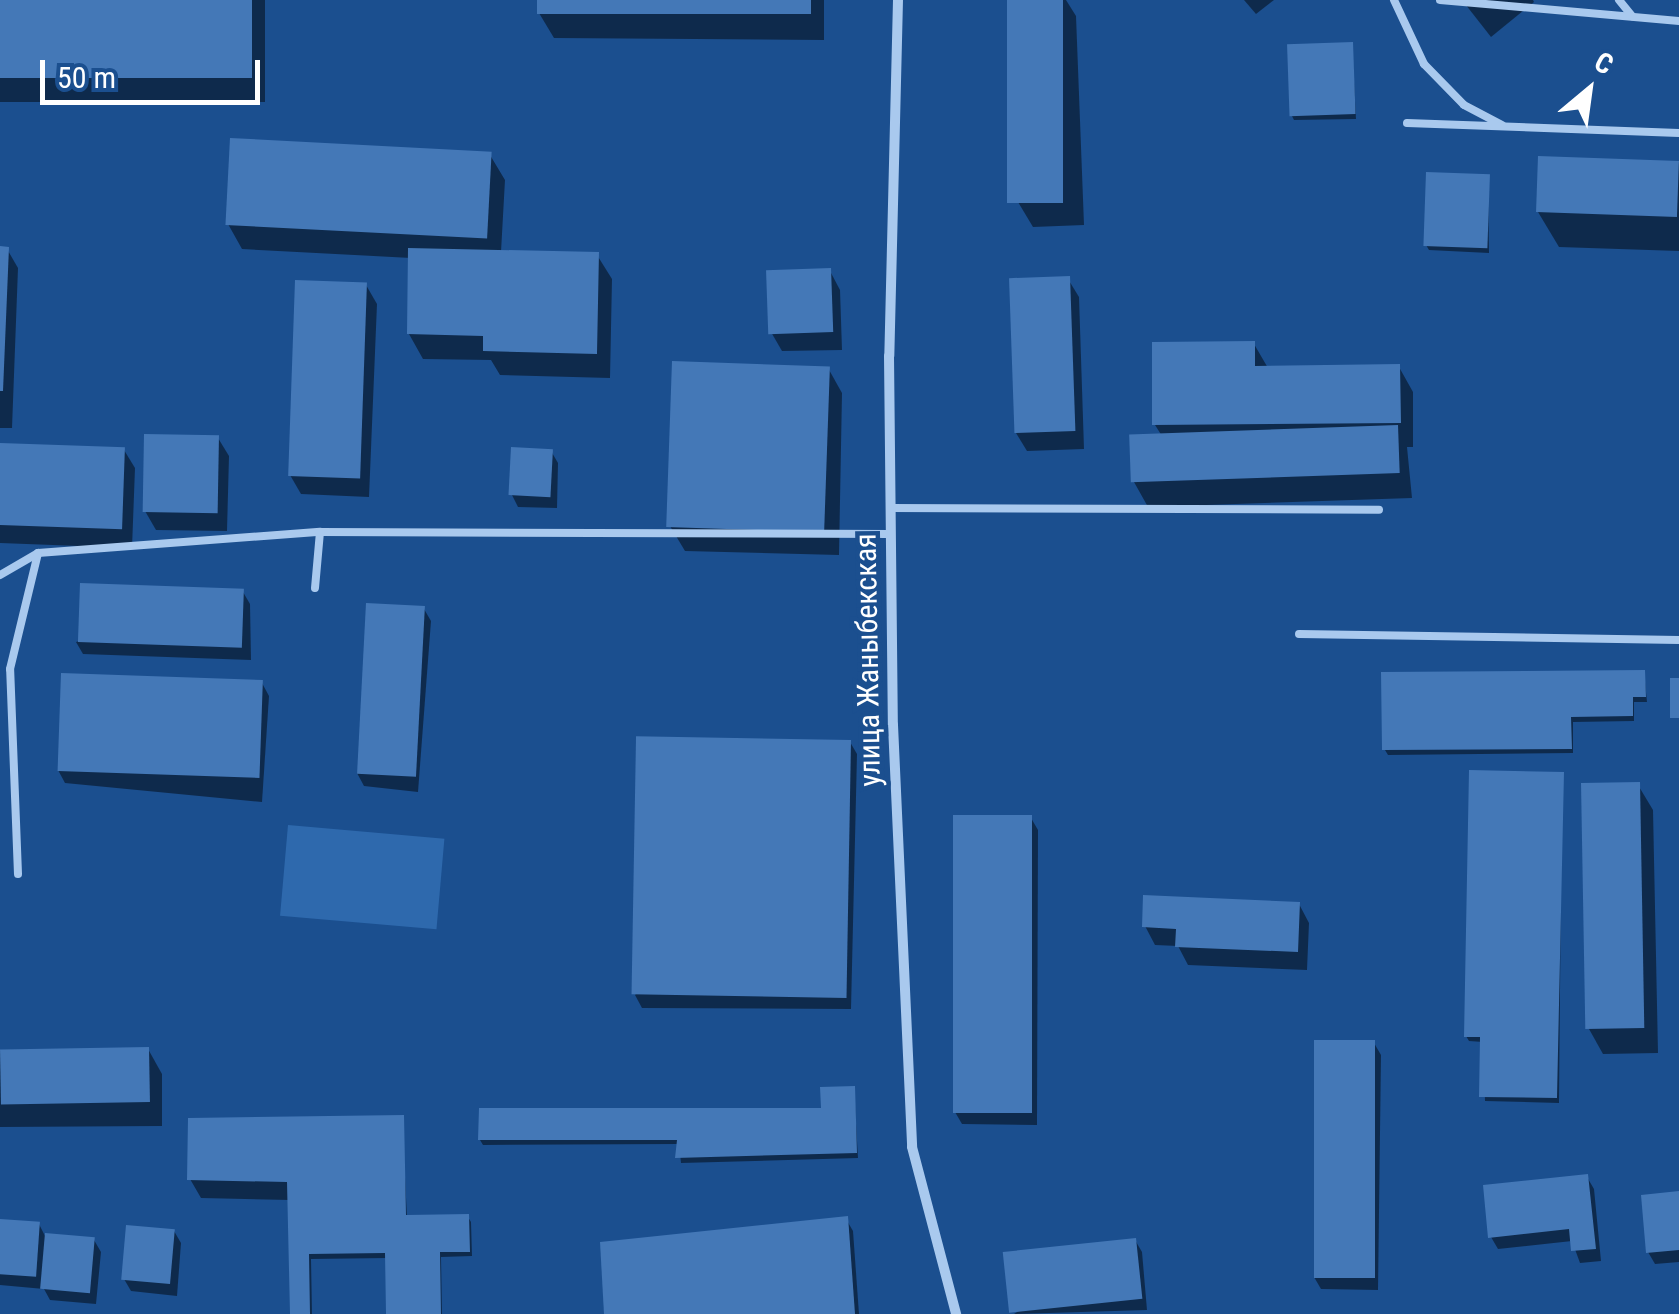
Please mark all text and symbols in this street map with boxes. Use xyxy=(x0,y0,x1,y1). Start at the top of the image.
scale bar xyxy=(45,40,265,102)
north arrow xyxy=(1539,40,1639,140)
text: С xyxy=(1589,45,1619,82)
text: 50 m xyxy=(57,60,116,95)
street label: улица Жаныбекская xyxy=(848,533,888,787)

